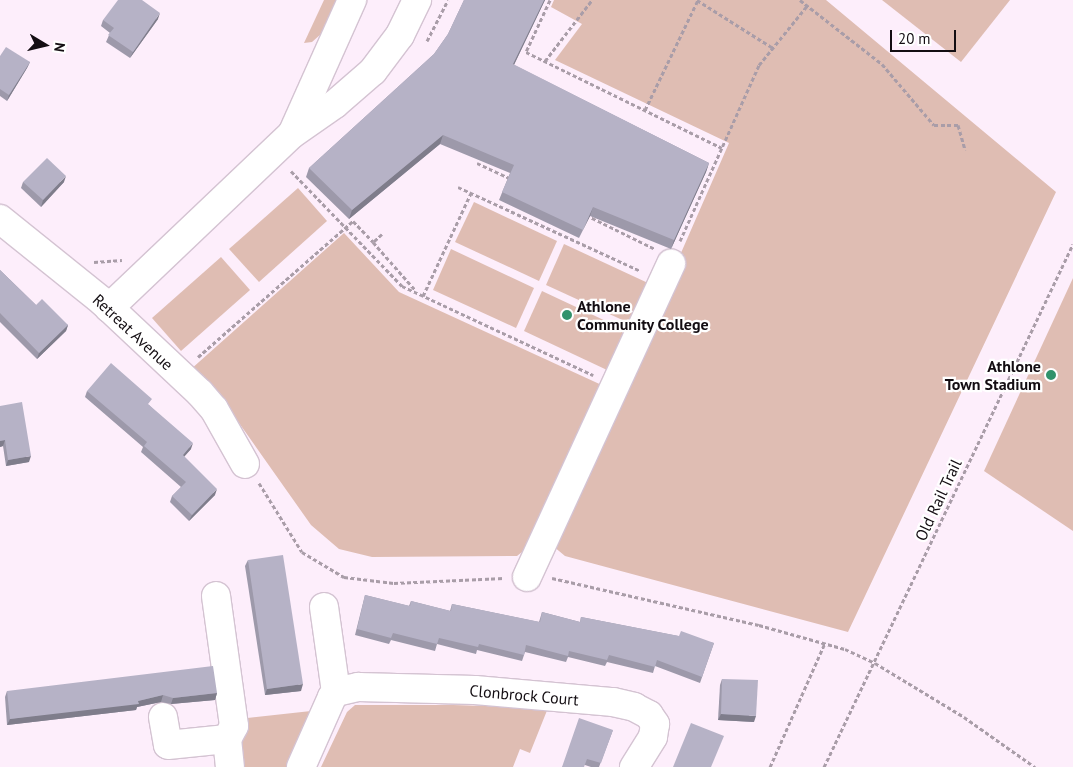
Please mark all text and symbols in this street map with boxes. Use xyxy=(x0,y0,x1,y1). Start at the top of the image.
north arrow xyxy=(20,20,70,70)
scale bar xyxy=(893,20,959,52)
text: 20 m xyxy=(898,29,931,48)
text: N xyxy=(50,41,69,53)
street label: Retreat Avenue xyxy=(89,290,177,374)
place label: Athlone Community College xyxy=(577,296,709,334)
marker: Athlone Community College xyxy=(561,309,573,321)
place label: Athlone Town Stadium xyxy=(945,356,1041,394)
marker: Athlone Town Stadium xyxy=(1045,369,1057,381)
street label: Old Rail Trail xyxy=(911,456,965,544)
street label: Clonbrock Court xyxy=(468,681,580,709)

